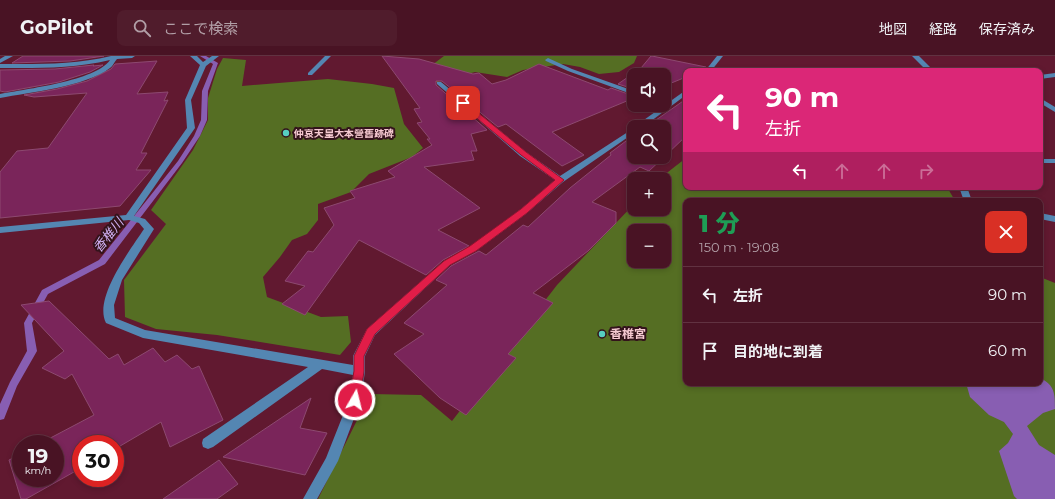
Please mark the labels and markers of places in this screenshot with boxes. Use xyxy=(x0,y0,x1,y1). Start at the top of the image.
pin xyxy=(446,86,480,120)
place label: 仲哀天皇大本營舊跡碑 xyxy=(293,127,394,140)
marker: 仲哀天皇大本營舊跡碑 xyxy=(281,128,291,138)
place label: 香椎宮 xyxy=(610,326,646,341)
marker: 香椎宮 xyxy=(597,329,607,339)

